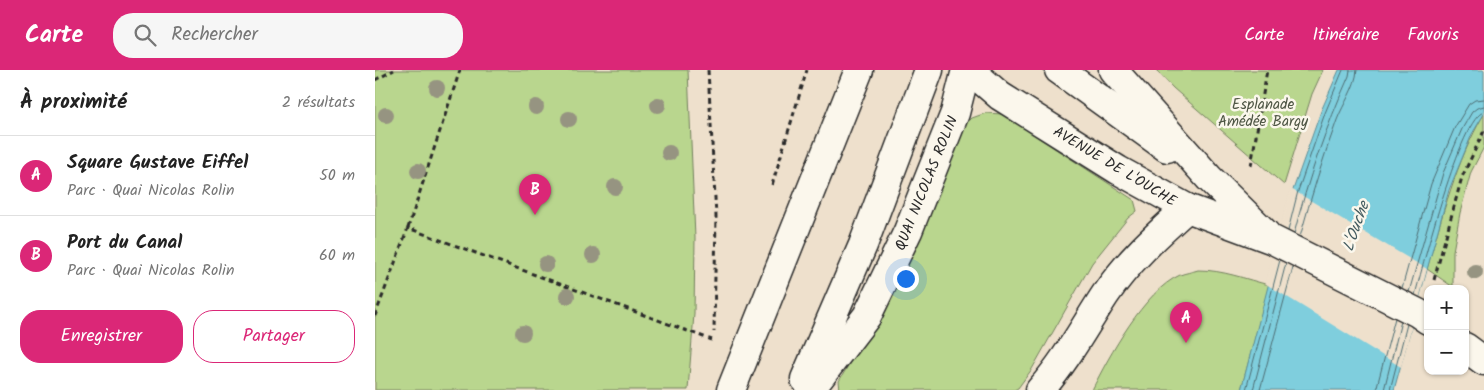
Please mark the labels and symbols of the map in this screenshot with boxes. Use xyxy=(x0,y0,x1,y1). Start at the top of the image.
park label: Esplanade Amédée Bargy xyxy=(1218,93,1309,134)
street label: QUAI NICOLAS ROLIN xyxy=(889,112,965,254)
street label: AVENUE DE L'OUCHE xyxy=(1048,120,1182,214)
pin: B xyxy=(519,174,551,215)
water label: L'Ouche xyxy=(1336,196,1377,255)
your location xyxy=(893,266,919,292)
pin: A xyxy=(1170,302,1202,343)

